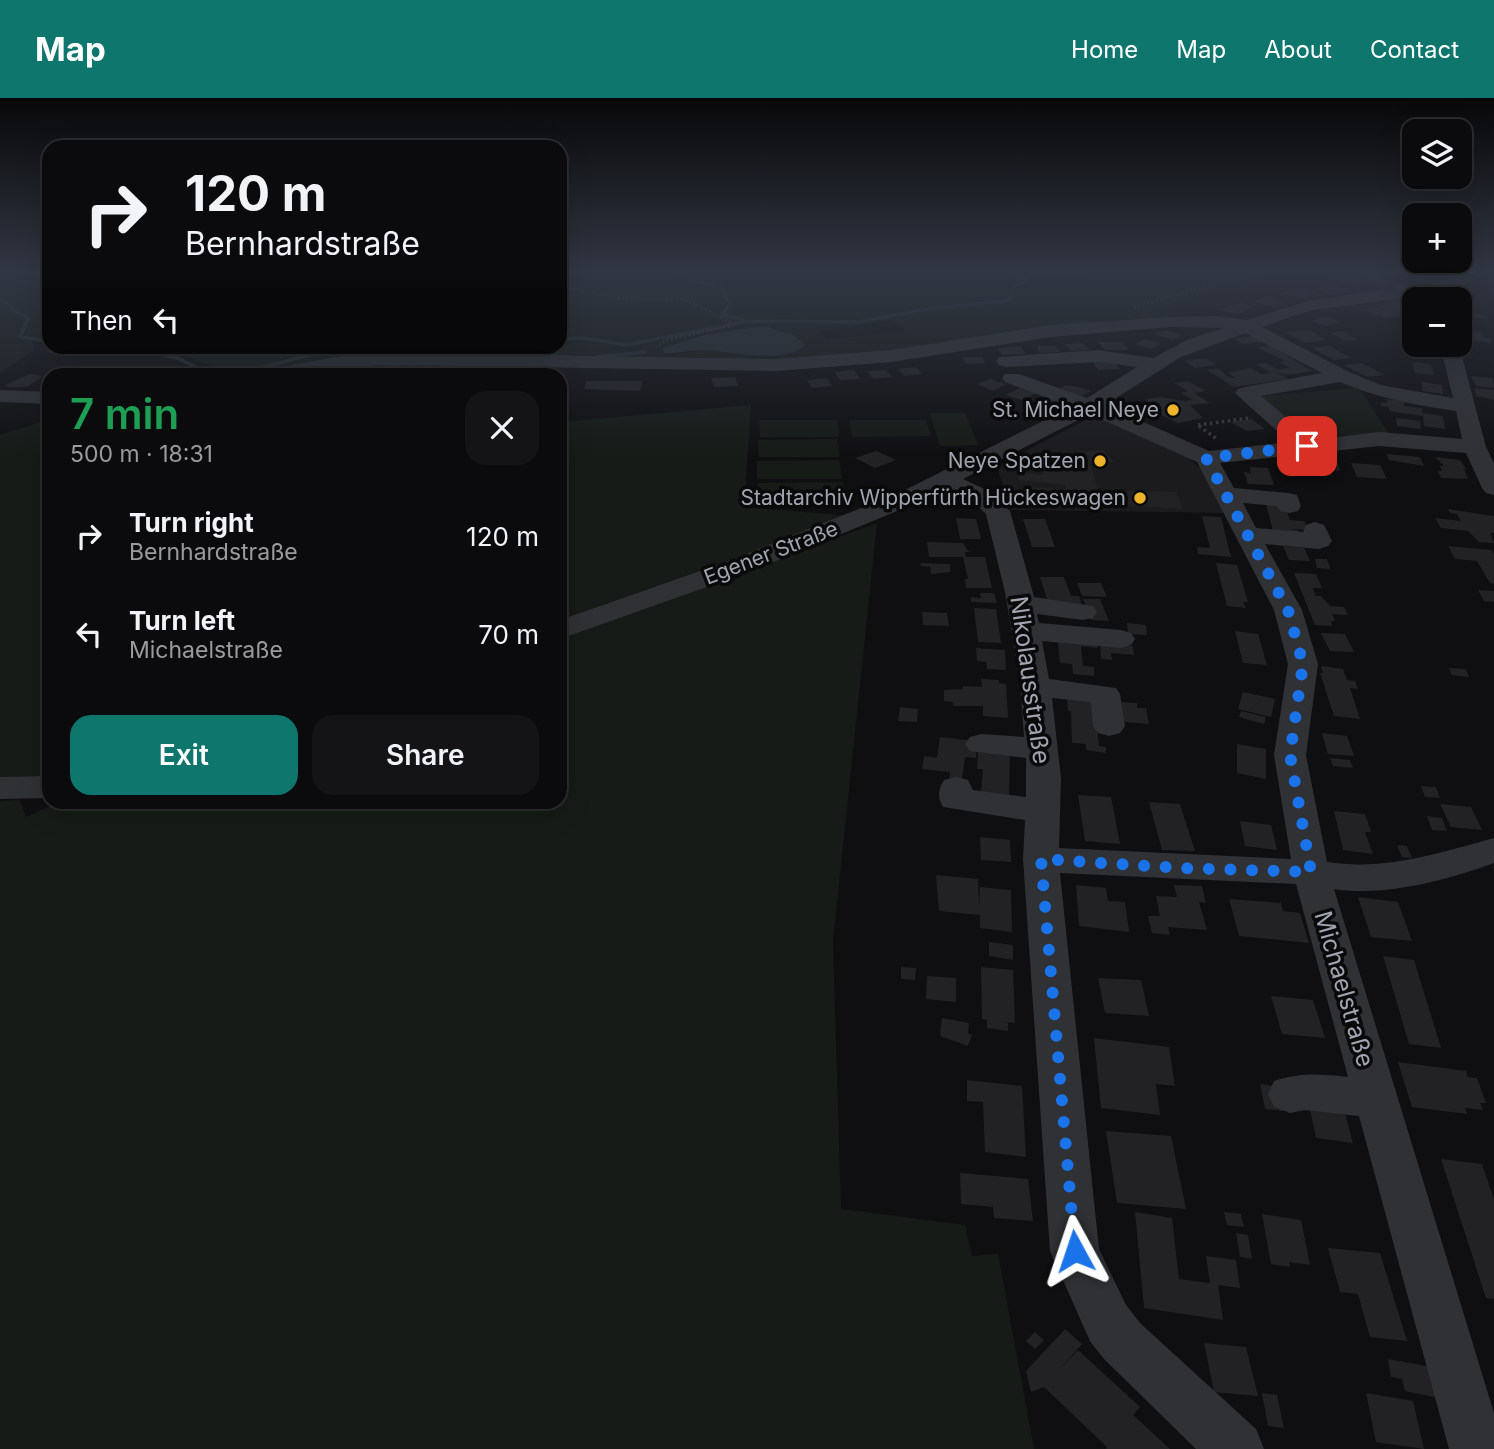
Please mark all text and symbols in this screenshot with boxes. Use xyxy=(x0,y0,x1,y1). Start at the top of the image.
text: Map xyxy=(35,29,106,69)
text: Home xyxy=(1071,35,1138,64)
text: Map xyxy=(1176,35,1226,64)
text: About xyxy=(1264,35,1332,64)
text: Contact xyxy=(1370,35,1459,64)
map controls xyxy=(1402,119,1472,357)
button: layers xyxy=(1402,119,1472,189)
text: 120 m xyxy=(185,164,326,223)
icon: right xyxy=(70,168,161,259)
button: + xyxy=(1402,203,1472,273)
text: Bernhardstraße xyxy=(185,224,420,263)
button: − xyxy=(1402,287,1472,357)
icon: left xyxy=(147,301,185,339)
text: Then xyxy=(70,305,133,336)
text: 7 min xyxy=(70,388,179,439)
button: close xyxy=(465,391,539,465)
place label: St. Michael Neye xyxy=(992,397,1159,422)
marker: St. Michael Neye xyxy=(1165,402,1181,418)
pin xyxy=(1277,416,1337,476)
icon: arrive xyxy=(1288,427,1326,465)
text: 500 m · 18:31 xyxy=(70,440,213,468)
place label: Neye Spatzen xyxy=(948,448,1086,473)
marker: Neye Spatzen xyxy=(1092,453,1108,469)
place label: Stadtarchiv Wipperfürth Hückeswagen xyxy=(741,485,1126,510)
marker: Stadtarchiv Wipperfürth Hückeswagen xyxy=(1132,490,1148,506)
text: Turn right xyxy=(129,507,254,538)
street label: Egener Straße xyxy=(700,516,841,590)
icon: right xyxy=(70,517,108,555)
text: 120 m xyxy=(466,521,539,552)
text: Bernhardstraße xyxy=(129,538,298,566)
street label: Nikolausstraße xyxy=(1004,594,1057,766)
text: Turn left xyxy=(129,605,235,636)
icon: left xyxy=(70,615,108,653)
text: 70 m xyxy=(478,619,539,650)
text: Michaelstraße xyxy=(129,636,283,664)
button: Exit xyxy=(70,715,298,795)
button: Share xyxy=(312,715,539,795)
street label: Michaelstraße xyxy=(1308,908,1381,1070)
position arrow xyxy=(1038,1214,1112,1288)

